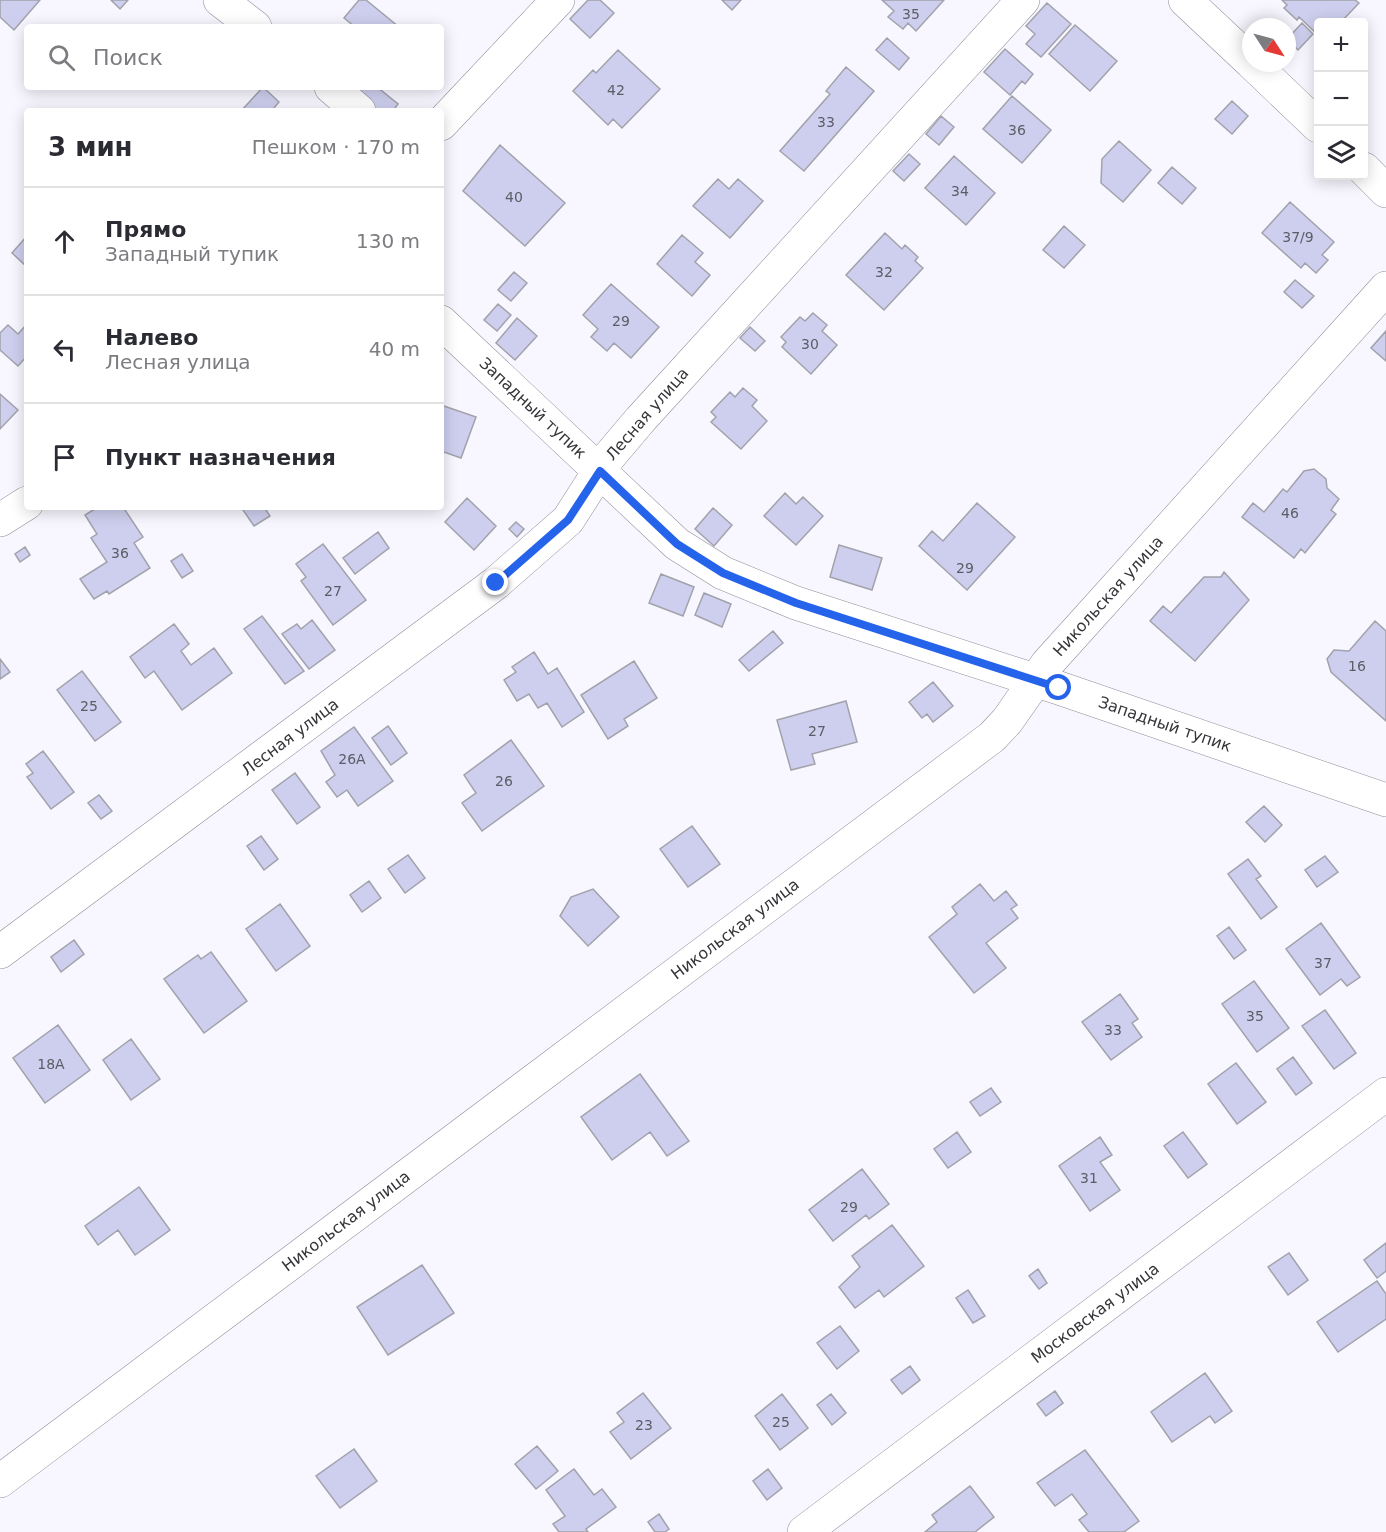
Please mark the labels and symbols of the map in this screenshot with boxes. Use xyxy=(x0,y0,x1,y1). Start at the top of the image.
house number: 35 xyxy=(902,6,920,22)
north arrow xyxy=(1242,18,1296,72)
house number: 42 xyxy=(607,82,625,98)
house number: 33 xyxy=(817,114,835,130)
house number: 36 xyxy=(1008,122,1026,138)
house number: 34 xyxy=(951,183,969,199)
house number: 40 xyxy=(505,189,523,205)
house number: 37/9 xyxy=(1282,229,1314,245)
house number: 32 xyxy=(875,264,893,280)
house number: 29 xyxy=(612,313,630,329)
house number: 30 xyxy=(801,336,819,352)
street label: Западный тупик xyxy=(476,354,591,463)
street label: Лесная улица xyxy=(602,364,692,464)
house number: 46 xyxy=(1281,505,1299,521)
street label: Никольская улица xyxy=(1049,532,1167,660)
house number: 36 xyxy=(111,545,129,561)
house number: 29 xyxy=(956,560,974,576)
route end xyxy=(482,569,508,595)
house number: 27 xyxy=(324,583,342,599)
house number: 16 xyxy=(1348,658,1366,674)
route start xyxy=(1045,674,1071,700)
street label: Западный тупик xyxy=(1096,692,1234,756)
street label: Лесная улица xyxy=(238,694,342,780)
house number: 25 xyxy=(80,698,98,714)
house number: 27 xyxy=(808,723,826,739)
house number: 26А xyxy=(338,751,366,767)
house number: 26 xyxy=(495,773,513,789)
street label: Никольская улица xyxy=(667,875,803,983)
house number: 37 xyxy=(1314,955,1332,971)
house number: 35 xyxy=(1246,1008,1264,1024)
house number: 33 xyxy=(1104,1022,1122,1038)
house number: 18А xyxy=(37,1056,65,1072)
street label: Никольская улица xyxy=(278,1167,414,1275)
house number: 31 xyxy=(1080,1170,1098,1186)
house number: 29 xyxy=(840,1199,858,1215)
street label: Московская улица xyxy=(1027,1259,1163,1367)
house number: 25 xyxy=(772,1414,790,1430)
house number: 23 xyxy=(635,1417,653,1433)

